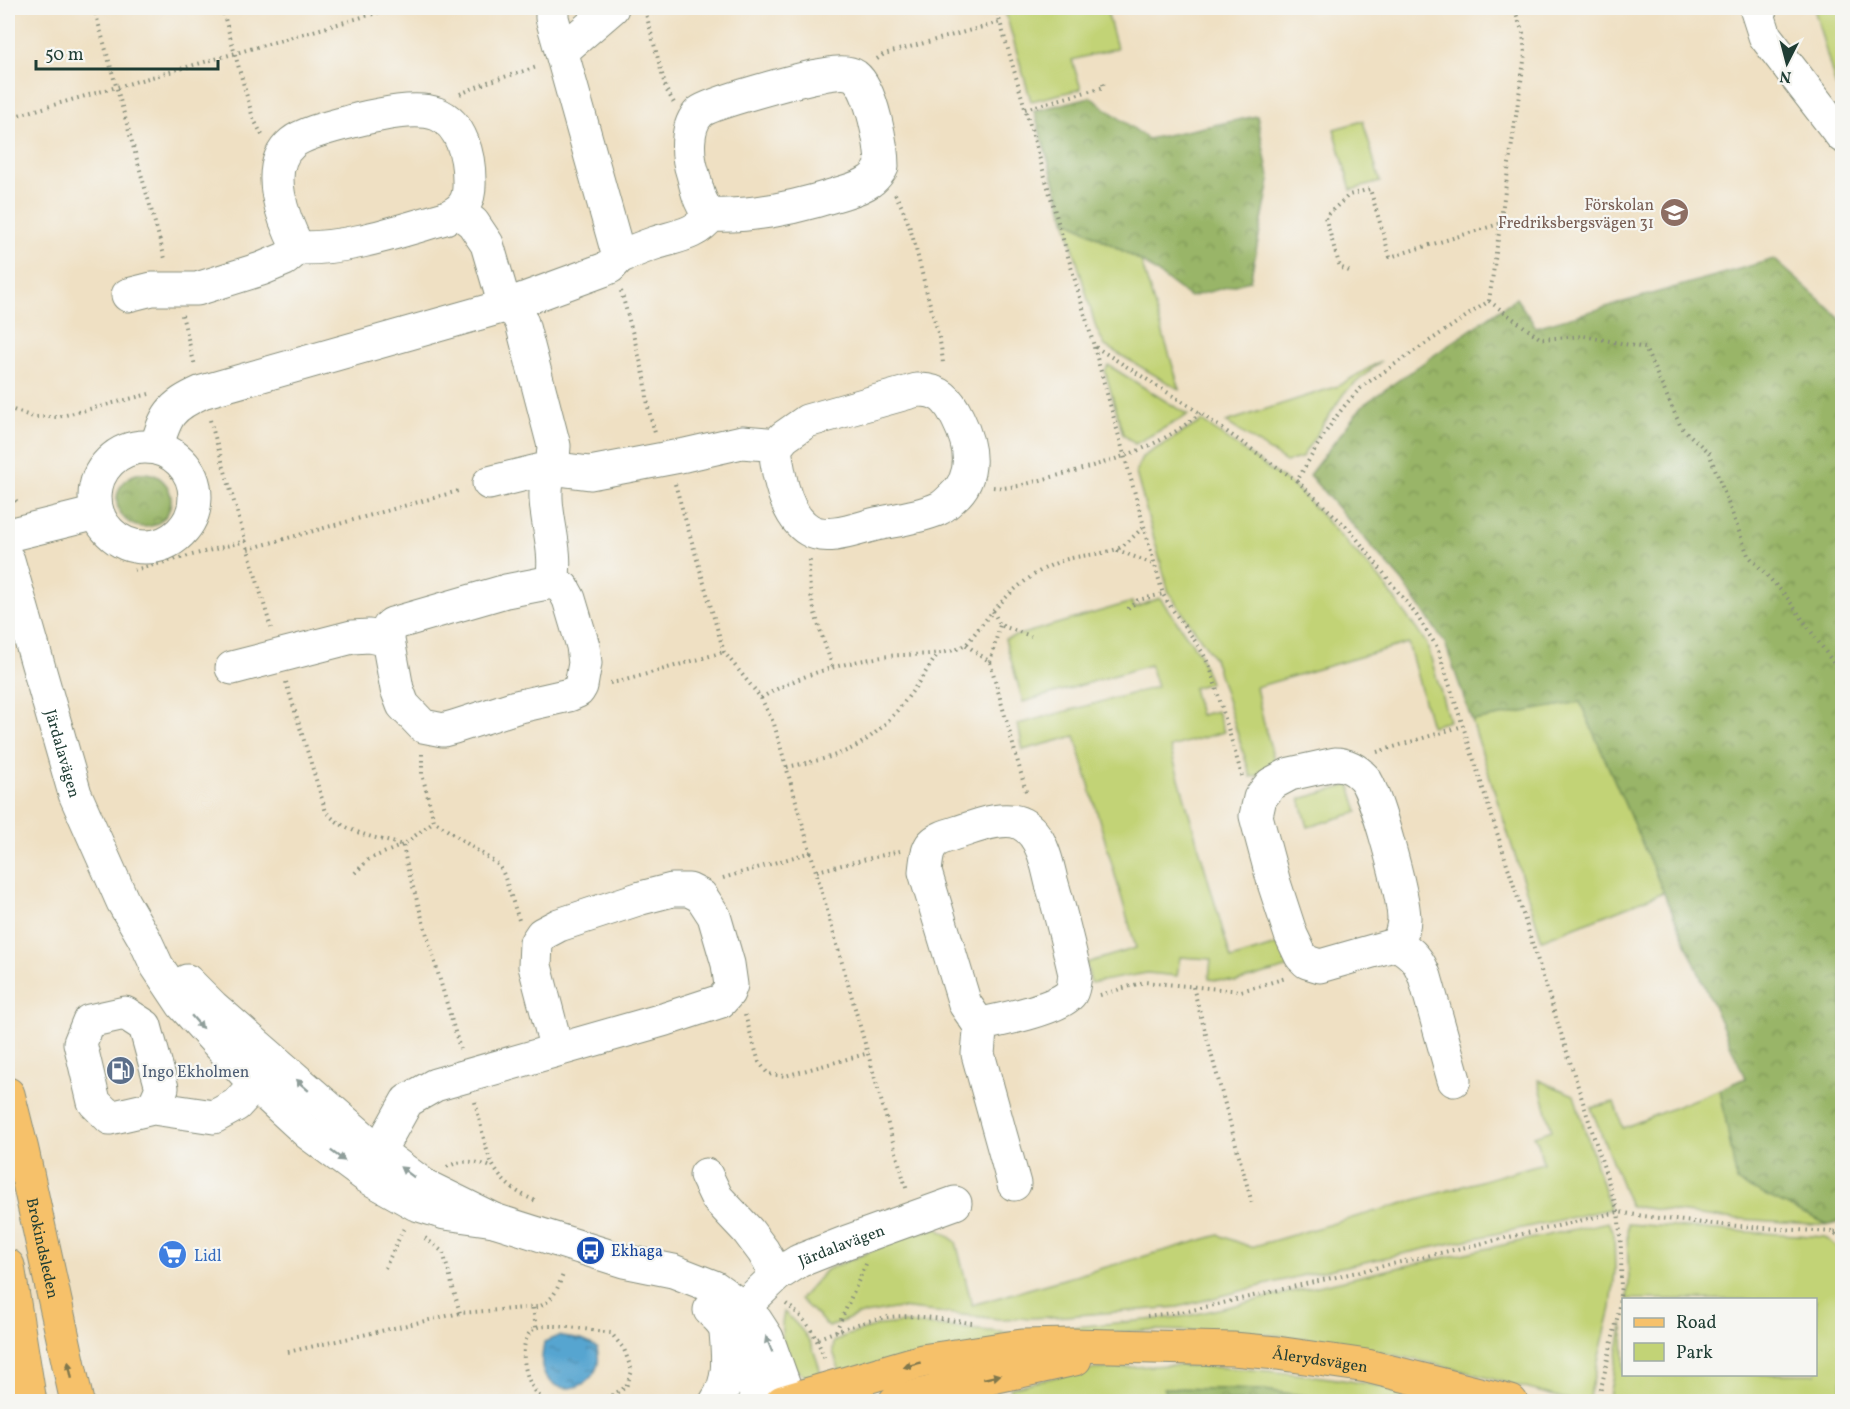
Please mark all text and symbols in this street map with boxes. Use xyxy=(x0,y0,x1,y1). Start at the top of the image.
scale bar xyxy=(36,33,218,71)
north arrow xyxy=(1757,33,1817,93)
text: 50 m xyxy=(45,43,84,68)
text: N xyxy=(1778,64,1793,87)
place label: Förskolan Fredriksbergsvägen 31 xyxy=(1498,195,1654,235)
school or university icon: Förskolan Fredriksbergsvägen 31 xyxy=(1659,197,1691,229)
street label: Järdalavägen xyxy=(38,707,85,801)
one-way arrow xyxy=(190,1014,203,1029)
fuel station icon: Ingo Ekholmen xyxy=(105,1055,137,1087)
place label: Ingo Ekholmen xyxy=(142,1062,249,1084)
one-way arrow xyxy=(295,1079,310,1092)
one-way arrow xyxy=(330,1150,346,1162)
one-way arrow xyxy=(399,1166,415,1178)
street label: Brokindsleden xyxy=(20,1196,63,1301)
street label: Järdalavägen xyxy=(795,1220,888,1273)
bus stop icon: Ekhaga xyxy=(574,1234,606,1266)
supermarket icon: Lidl xyxy=(157,1239,189,1271)
place label: Ekhaga xyxy=(611,1241,663,1263)
place label: Lidl xyxy=(194,1246,222,1268)
legend xyxy=(1622,1298,1817,1376)
text: Road xyxy=(1676,1311,1717,1336)
one-way arrow xyxy=(764,1335,774,1353)
text: Park xyxy=(1676,1341,1713,1366)
street label: Ålerydsvägen xyxy=(1271,1343,1369,1379)
one-way arrow xyxy=(903,1360,921,1370)
one-way arrow xyxy=(65,1361,74,1380)
one-way arrow xyxy=(983,1372,1002,1381)

